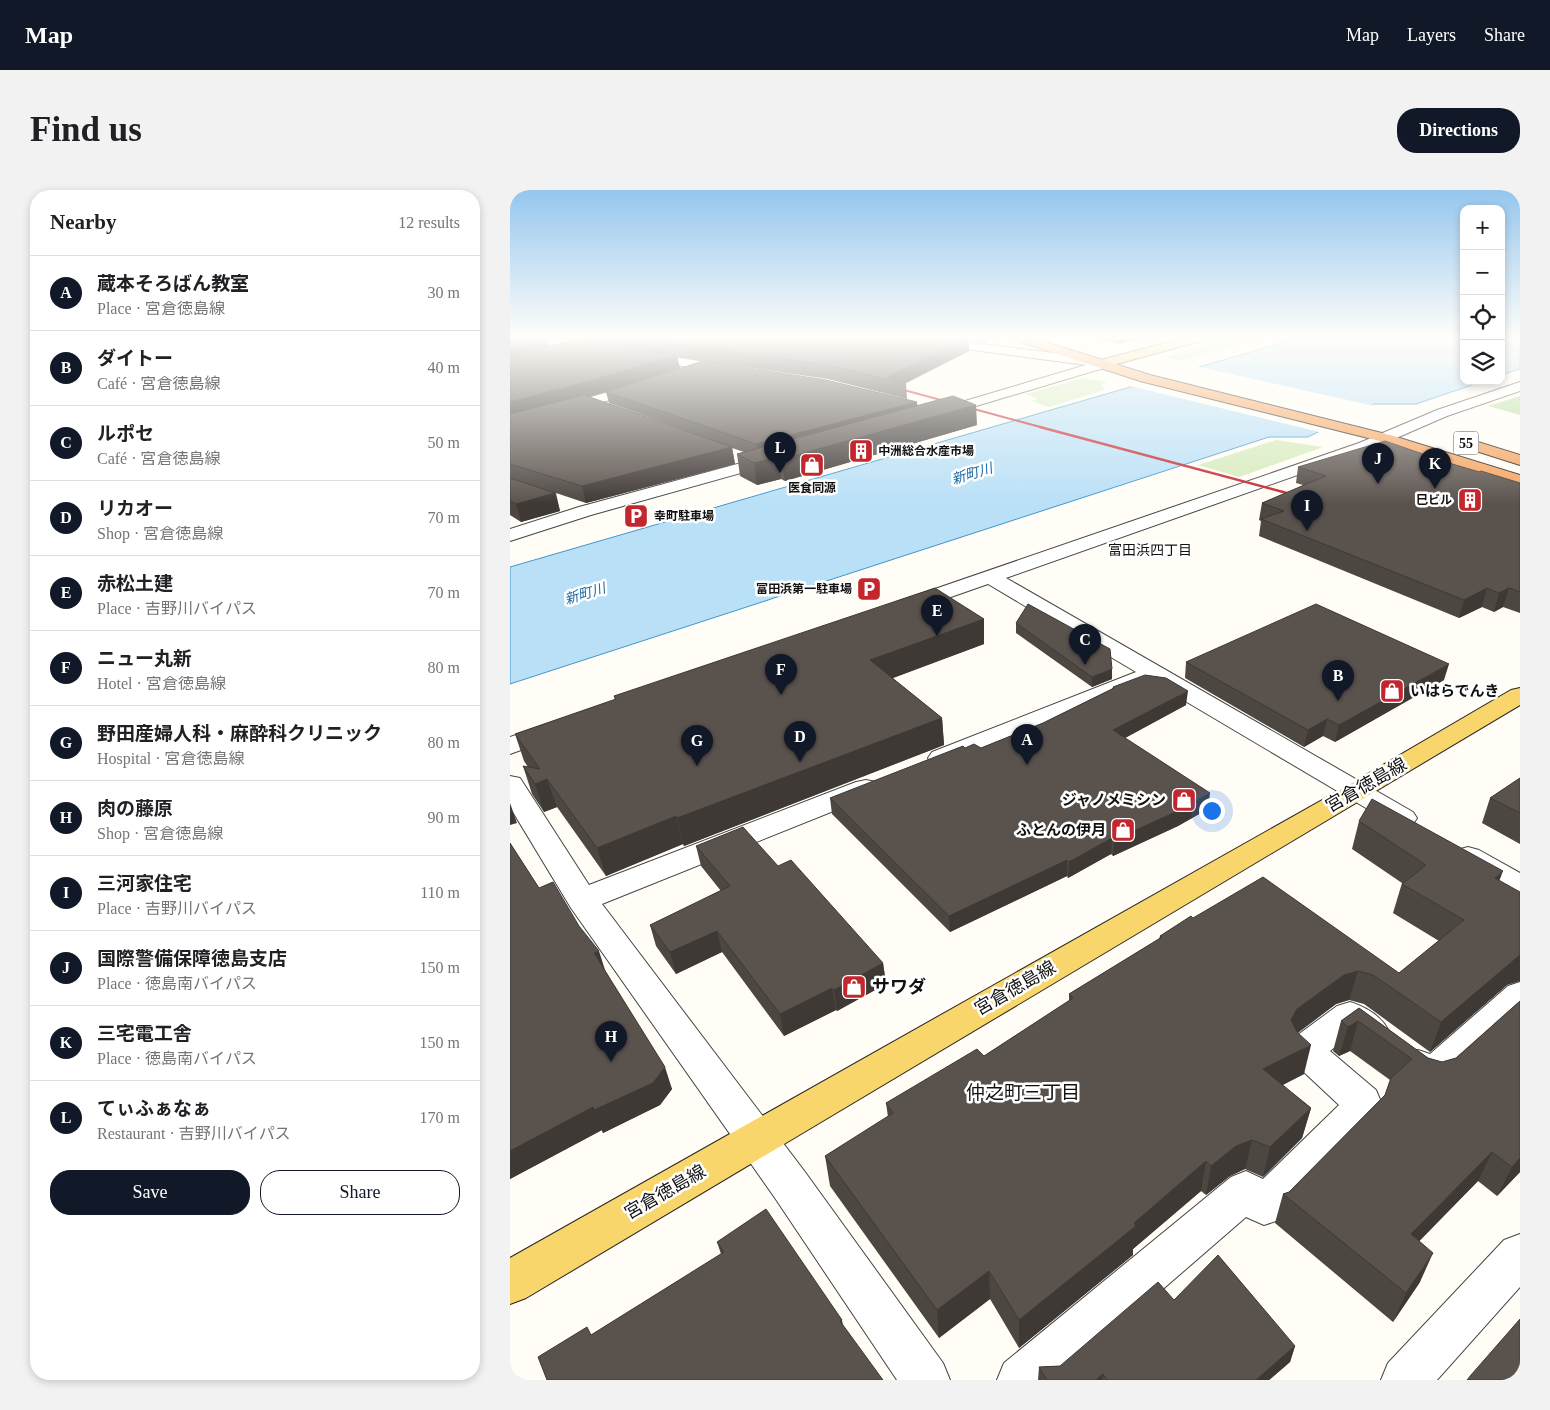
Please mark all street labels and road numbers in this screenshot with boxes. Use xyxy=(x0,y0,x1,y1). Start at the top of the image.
road number: 55 xyxy=(1454,432,1478,454)
street label: 宮倉徳島線 xyxy=(1322,754,1410,816)
street label: 宮倉徳島線 xyxy=(971,957,1059,1019)
street label: 宮倉徳島線 xyxy=(621,1161,709,1223)

